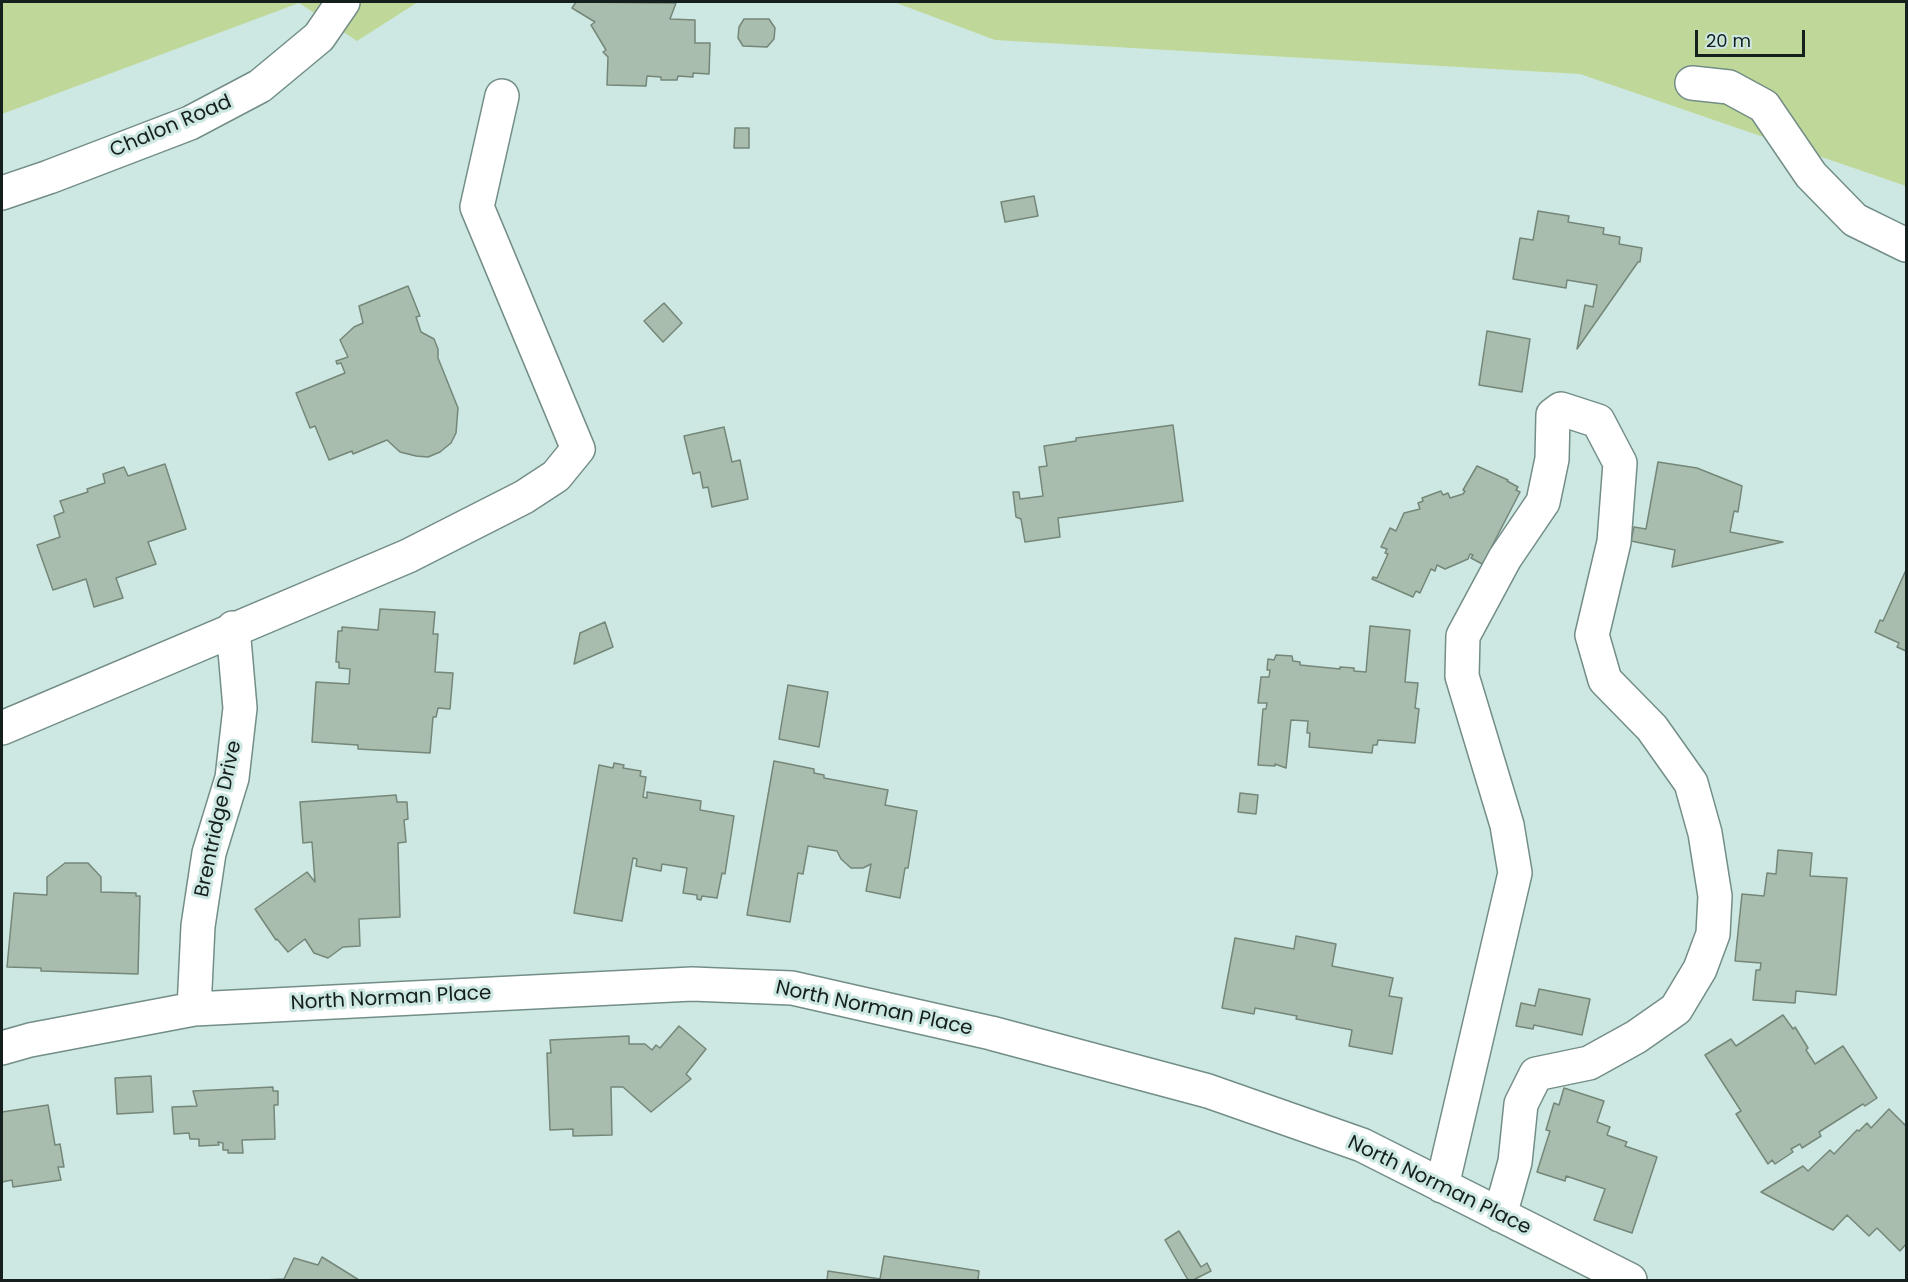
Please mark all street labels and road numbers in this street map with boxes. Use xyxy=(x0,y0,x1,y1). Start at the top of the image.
street label: Chalon Road xyxy=(107,91,235,163)
street label: Brentridge Drive xyxy=(191,738,247,900)
street label: North Norman Place xyxy=(773,976,975,1042)
street label: North Norman Place xyxy=(290,982,492,1016)
street label: North Norman Place xyxy=(1343,1131,1535,1241)

